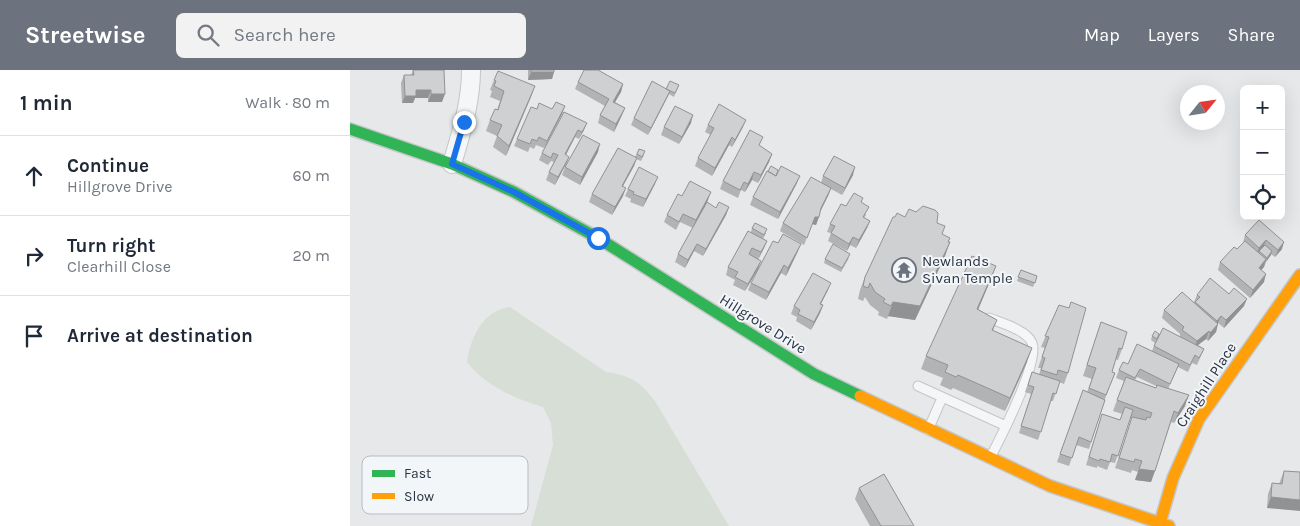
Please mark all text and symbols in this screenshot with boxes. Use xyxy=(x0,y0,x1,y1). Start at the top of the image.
search box xyxy=(176,13,526,58)
text: Streetwise xyxy=(25,21,146,49)
icon: search xyxy=(194,21,222,49)
text: Search here xyxy=(234,24,336,46)
text: Map xyxy=(1084,24,1120,46)
text: Layers xyxy=(1148,24,1200,46)
text: Share xyxy=(1228,24,1275,46)
north arrow xyxy=(1180,85,1225,130)
map controls xyxy=(1240,85,1285,220)
button: + xyxy=(1240,85,1285,130)
text: 1 min xyxy=(20,91,73,115)
text: Walk · 80 m xyxy=(245,93,330,112)
route end xyxy=(453,111,476,134)
button: − xyxy=(1240,130,1285,175)
text: Continue xyxy=(67,155,149,177)
icon: ahead xyxy=(20,162,48,190)
text: 60 m xyxy=(293,166,330,185)
button: locate xyxy=(1240,175,1285,220)
text: Hillgrove Drive xyxy=(67,177,172,196)
route start xyxy=(587,227,610,250)
text: Turn right xyxy=(67,235,156,257)
icon: right xyxy=(20,242,48,270)
text: 20 m xyxy=(292,246,330,265)
place label: Newlands Sivan Temple xyxy=(922,252,1013,287)
text: Clearhill Close xyxy=(67,257,171,276)
temple icon: Newlands Sivan Temple xyxy=(891,257,917,283)
street label: Hillgrove Drive xyxy=(716,290,810,358)
icon: arrive xyxy=(20,322,48,350)
text: Arrive at destination xyxy=(67,325,253,347)
street label: Craighill Place xyxy=(1172,339,1240,431)
legend xyxy=(362,456,528,514)
text: Fast xyxy=(404,465,431,482)
text: Slow xyxy=(404,488,434,505)

